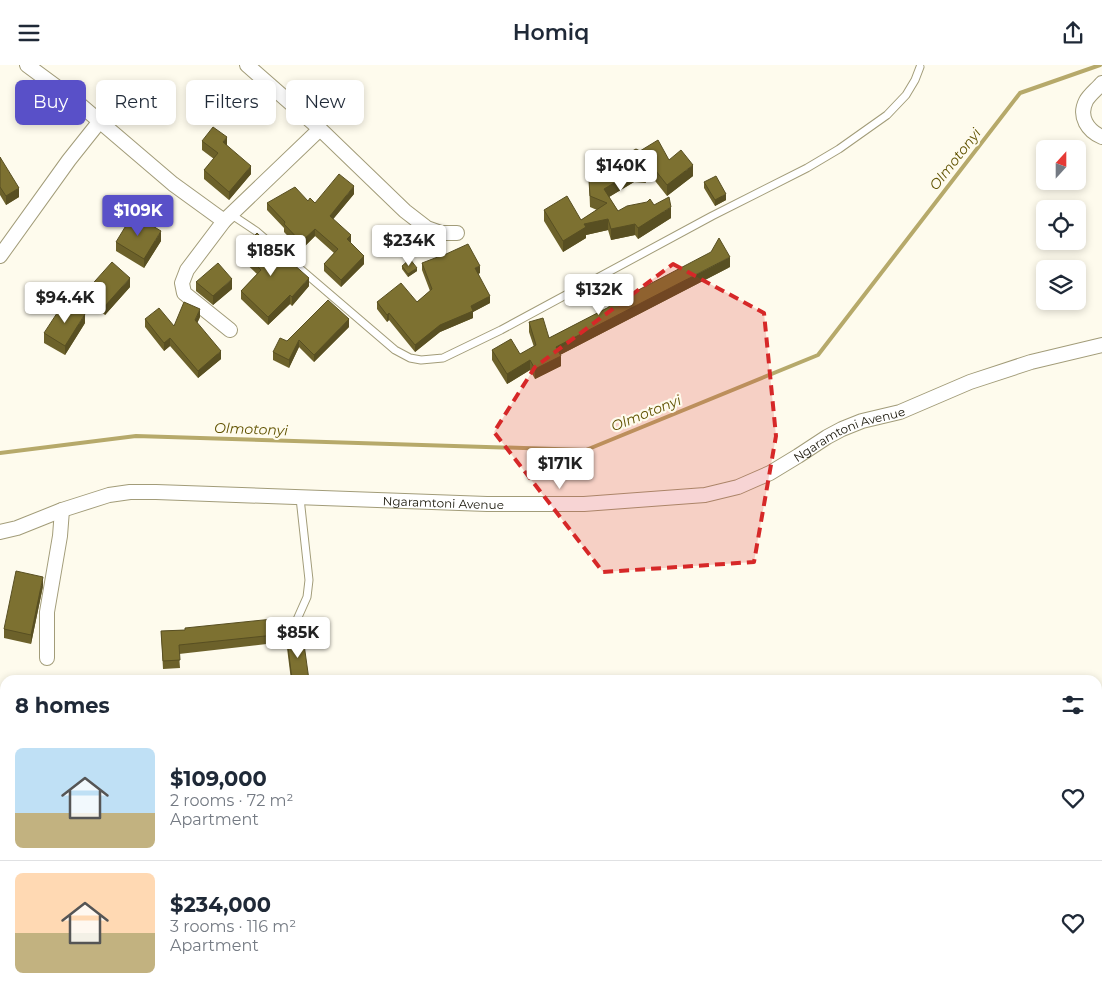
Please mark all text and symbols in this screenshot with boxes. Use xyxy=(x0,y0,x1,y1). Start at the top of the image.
icon: menu xyxy=(15,19,43,47)
text: Homiq xyxy=(513,19,589,46)
icon: share xyxy=(1059,19,1087,47)
chip: Buy xyxy=(15,80,86,125)
chip: Rent xyxy=(96,80,176,125)
chip: Filters xyxy=(186,80,276,125)
chip: New xyxy=(286,80,364,125)
water label: Olmotonyi xyxy=(925,124,985,194)
north arrow xyxy=(1036,140,1086,190)
map controls xyxy=(1036,140,1086,310)
pin: $140K xyxy=(586,149,656,192)
text: $140K xyxy=(596,156,646,175)
pin: $109K xyxy=(103,195,173,237)
button: locate xyxy=(1036,200,1086,250)
text: $109K xyxy=(113,201,163,220)
pin: $234K xyxy=(374,225,444,267)
text: $234K xyxy=(383,231,435,250)
pin: $185K xyxy=(236,235,306,277)
text: $185K xyxy=(247,241,295,260)
button: layers xyxy=(1036,260,1086,310)
pin: $132K xyxy=(564,273,634,316)
text: $132K xyxy=(576,280,623,299)
pin: $94.4K xyxy=(24,281,106,324)
text: $94.4K xyxy=(36,288,94,307)
water label: Olmotonyi xyxy=(608,391,684,435)
street label: Ngaramtoni Avenue xyxy=(790,403,907,465)
water label: Olmotonyi xyxy=(214,419,288,439)
pin: $171K xyxy=(525,447,595,490)
text: $171K xyxy=(538,454,582,473)
street label: Ngaramtoni Avenue xyxy=(382,493,504,512)
pin: $85K xyxy=(268,617,328,659)
text: $85K xyxy=(277,623,319,642)
icon: filters xyxy=(1059,691,1087,719)
text: 8 homes xyxy=(15,693,110,718)
text: $109,000 xyxy=(170,766,267,791)
icon: home xyxy=(55,768,115,828)
icon: heart xyxy=(1059,784,1087,812)
text: 2 rooms · 72 m² xyxy=(170,791,293,810)
text: Apartment xyxy=(170,810,259,829)
text: $234,000 xyxy=(170,892,271,917)
icon: home xyxy=(55,893,115,953)
icon: heart xyxy=(1059,909,1087,937)
text: 3 rooms · 116 m² xyxy=(170,917,296,936)
text: Apartment xyxy=(170,936,259,955)

